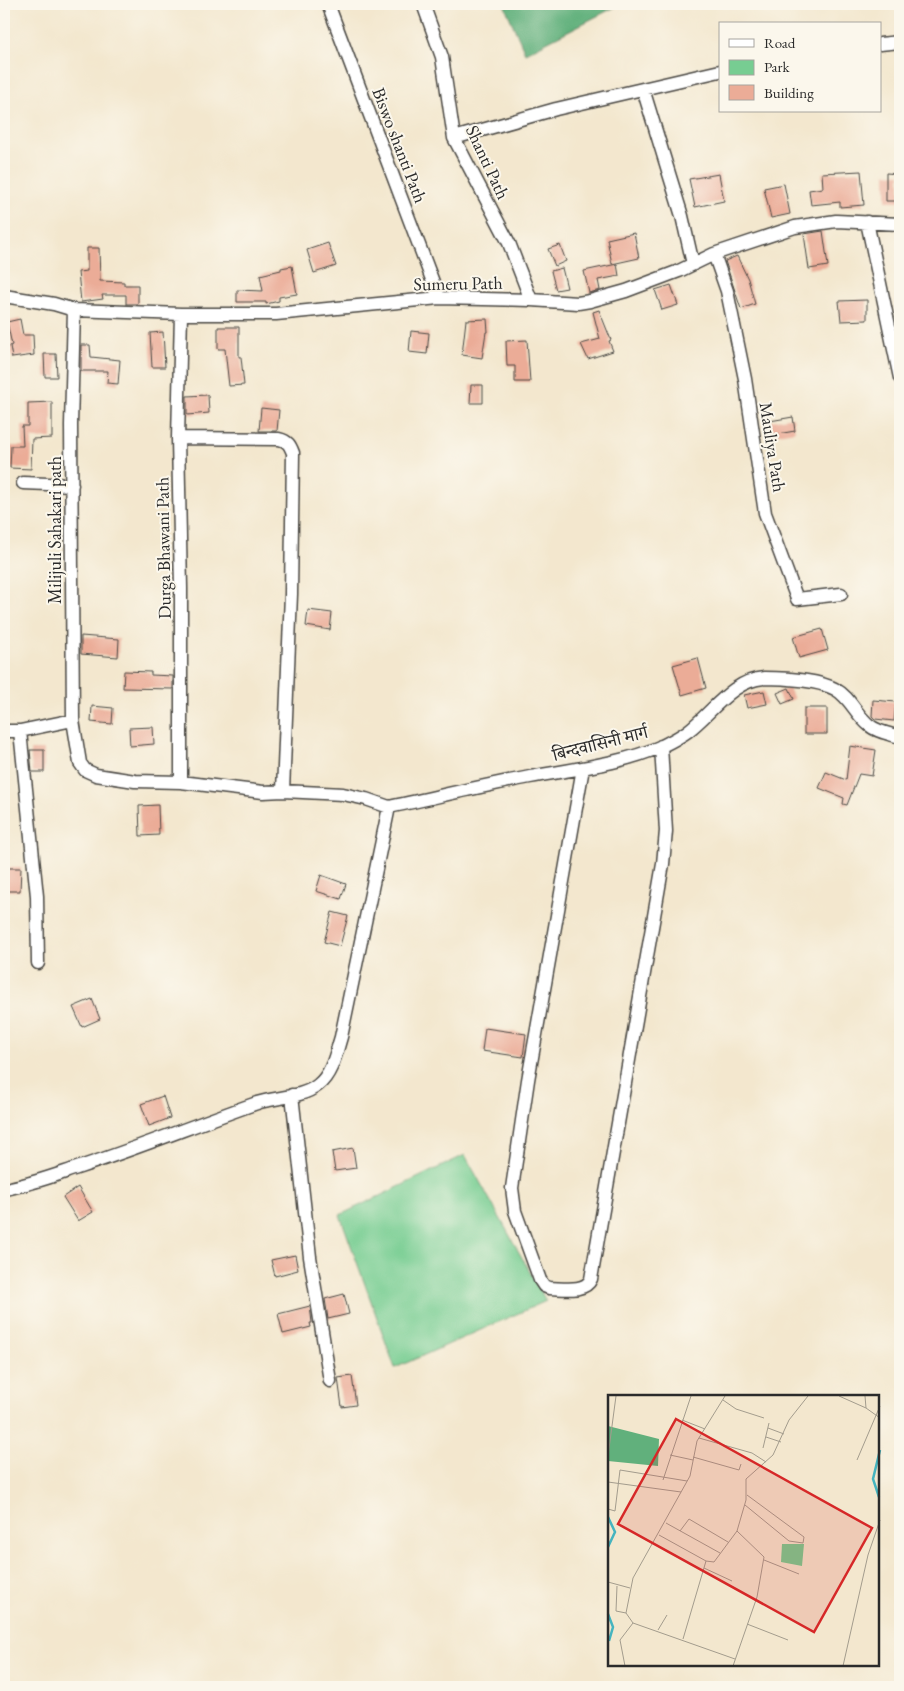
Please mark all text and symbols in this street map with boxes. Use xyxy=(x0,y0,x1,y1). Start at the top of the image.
legend xyxy=(719,22,882,112)
text: Road xyxy=(764,33,796,52)
text: Park xyxy=(764,57,791,76)
text: Building xyxy=(764,83,814,102)
street label: Biswo shanti Path xyxy=(367,84,433,206)
street label: Shanti Path xyxy=(461,121,515,203)
street label: Sumeru Path xyxy=(413,271,503,295)
street label: Mauliya Path xyxy=(755,400,791,494)
street label: Milijuli Sahakari path xyxy=(43,456,66,604)
street label: Durga Bhawani Path xyxy=(150,477,176,619)
street label: बिन्दवासिनी मार्ग xyxy=(549,720,652,766)
inset map xyxy=(608,1395,879,1666)

